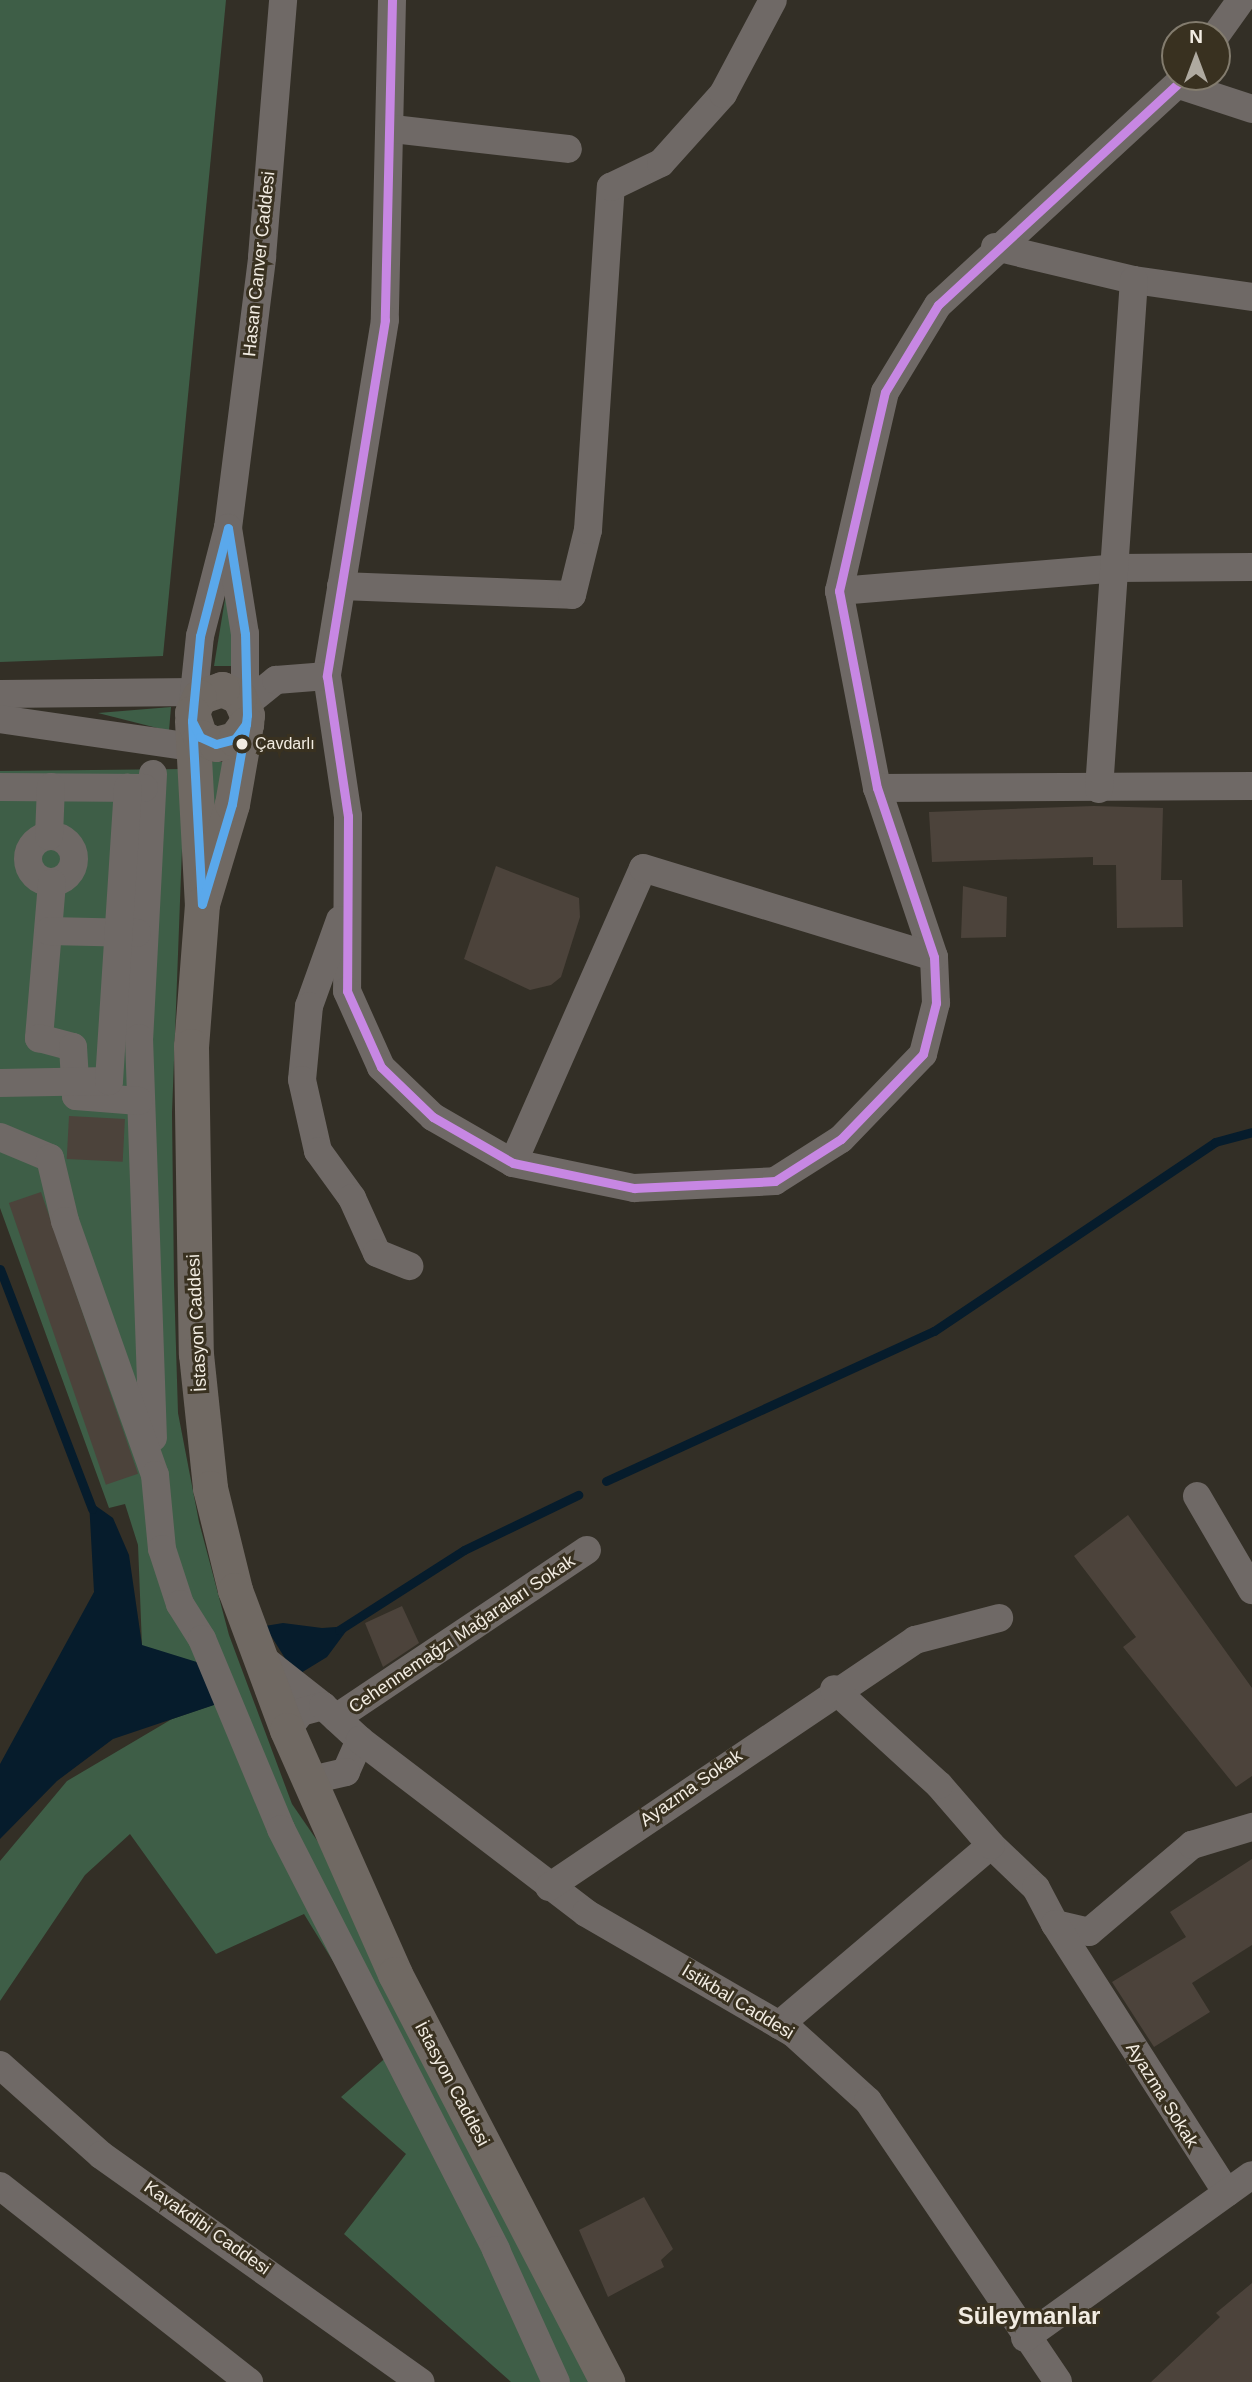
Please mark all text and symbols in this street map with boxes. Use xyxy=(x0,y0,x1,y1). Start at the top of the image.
north arrow xyxy=(1161,21,1231,91)
text: N xyxy=(1189,26,1203,47)
street label: Hasan Canver Caddesi xyxy=(239,170,279,358)
place label: Çavdarlı xyxy=(255,734,315,754)
marker: Çavdarlı xyxy=(235,737,249,751)
street label: İstasyon Caddesi xyxy=(183,1253,211,1393)
street label: Cehennemağzı Mağaraları Sokak xyxy=(345,1550,579,1718)
street label: Ayazma Sokak xyxy=(636,1745,746,1831)
street label: İstikbal Caddesi xyxy=(678,1960,798,2044)
street label: İstasyon Caddesi xyxy=(410,2018,494,2150)
street label: Ayazma Sokak xyxy=(1121,2039,1203,2151)
street label: Kavakdibi Caddesi xyxy=(140,2176,274,2280)
district label: Süleymanlar xyxy=(958,2302,1100,2330)

